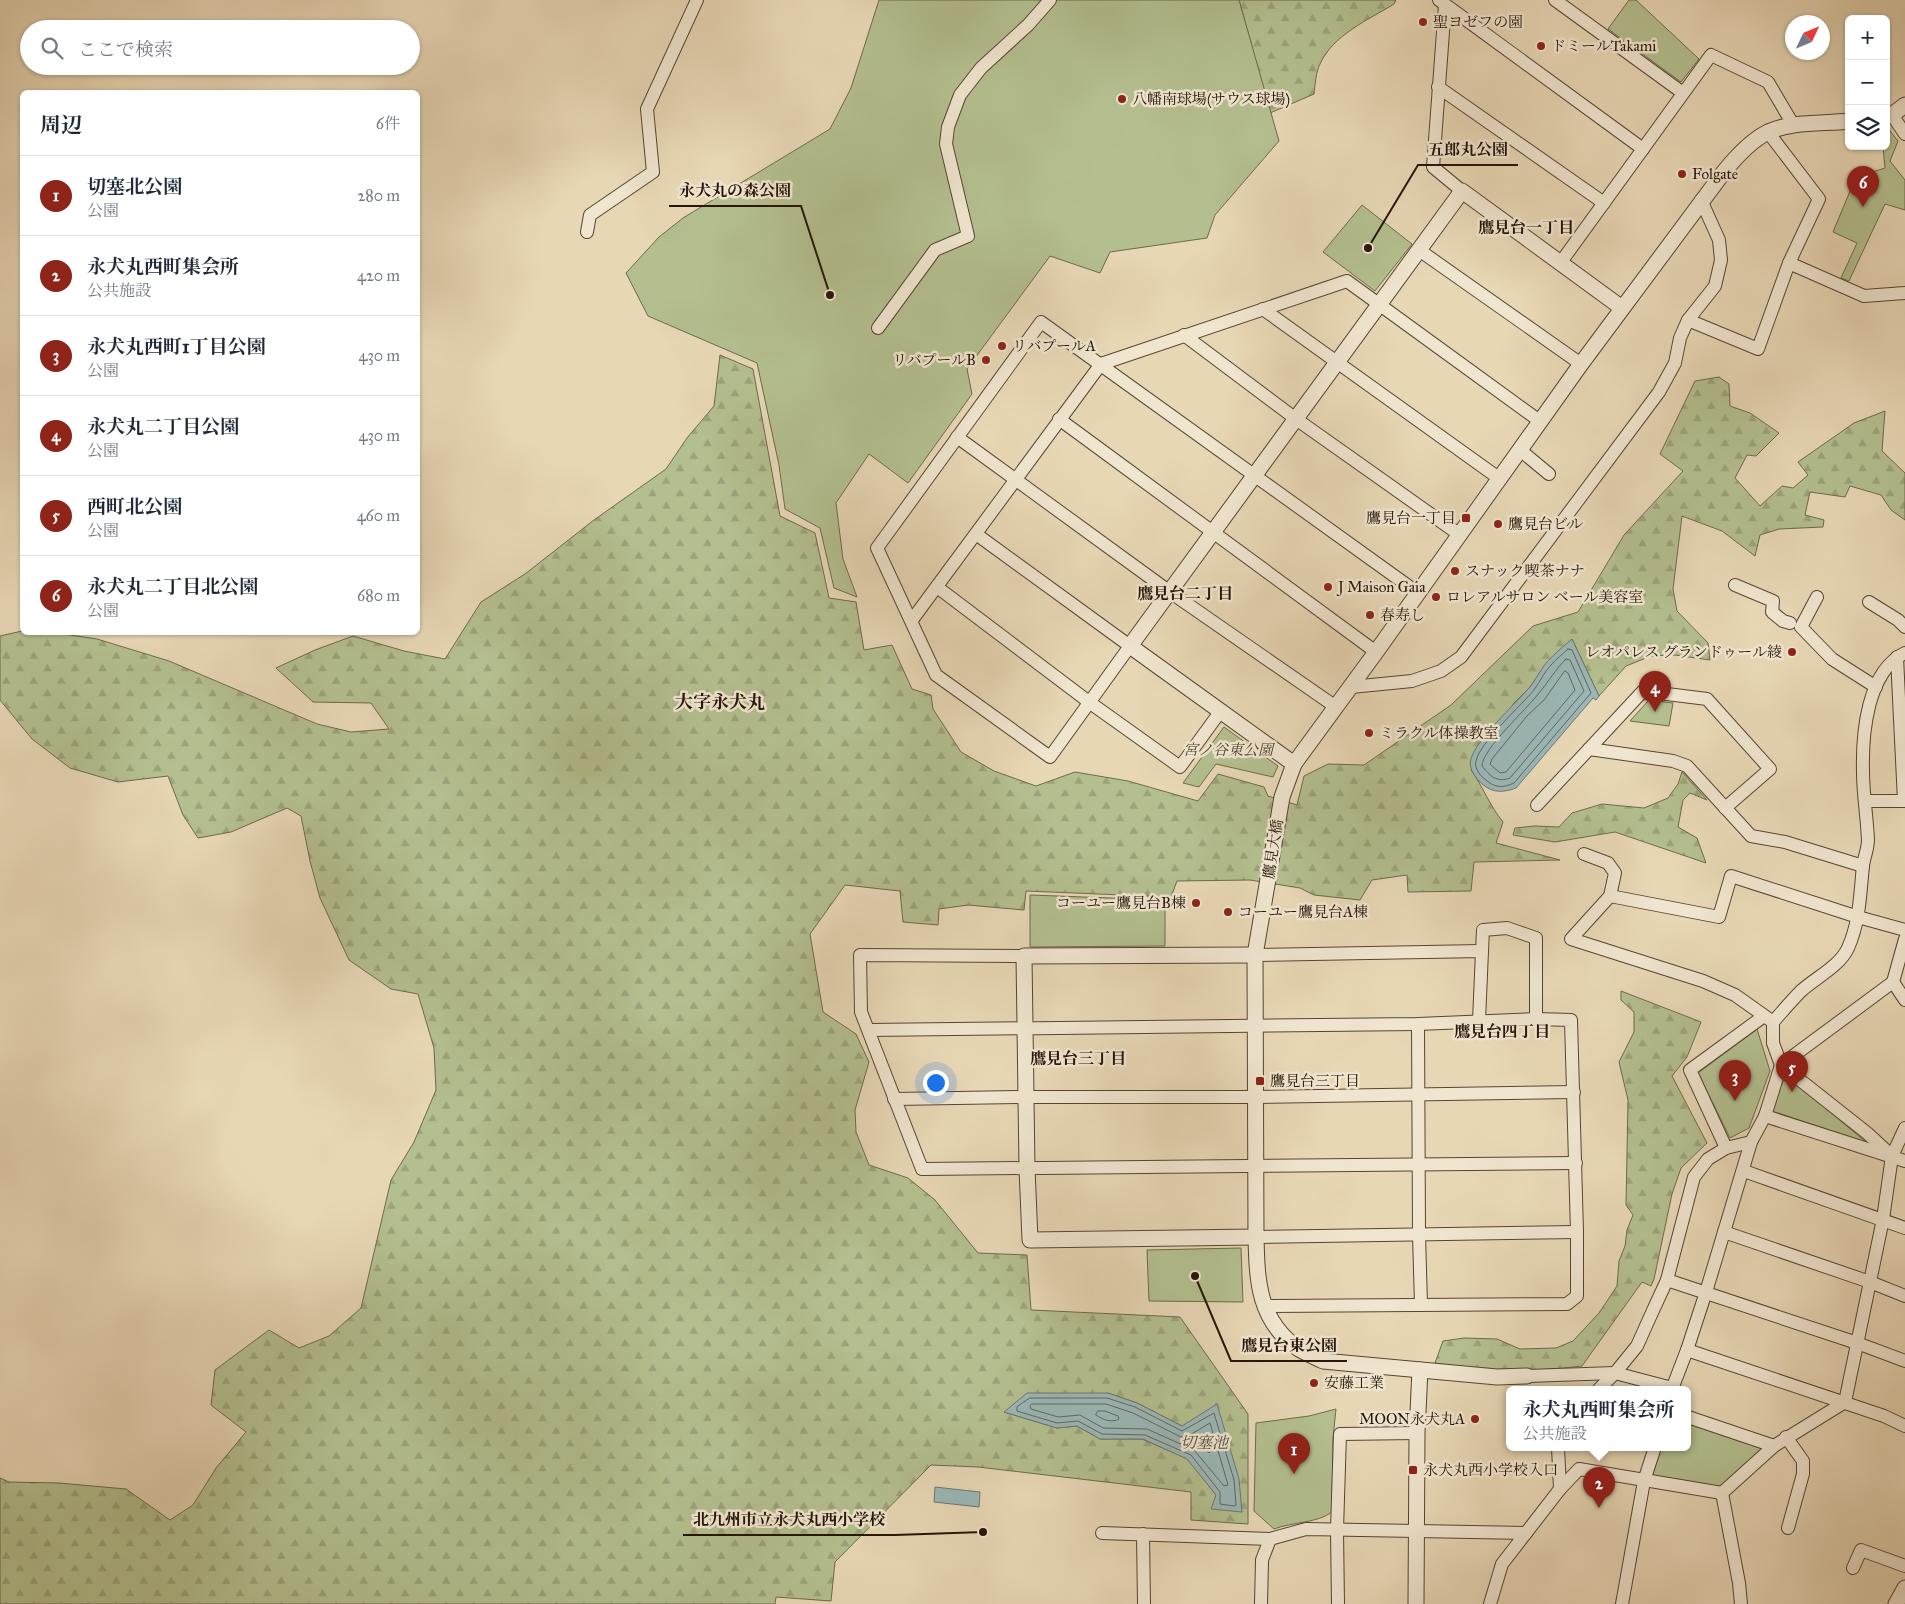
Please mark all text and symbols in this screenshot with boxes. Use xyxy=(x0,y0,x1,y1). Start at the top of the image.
place label: 聖ヨゼフの園 xyxy=(1433,13,1523,31)
north arrow xyxy=(1785,15,1830,60)
map controls xyxy=(1845,15,1890,150)
button: + xyxy=(1845,15,1890,60)
marker: 聖ヨゼフの園 xyxy=(1417,16,1429,28)
search box xyxy=(20,20,420,75)
icon: search xyxy=(38,34,66,62)
place label: ドミールTakami xyxy=(1551,37,1656,55)
text: ここで検索 xyxy=(78,38,173,61)
marker: ドミールTakami xyxy=(1535,40,1547,52)
button: − xyxy=(1845,60,1890,105)
place label: 八幡南球場(サウス球場) xyxy=(1132,90,1290,109)
marker: 八幡南球場(サウス球場) xyxy=(1116,93,1128,105)
button: layers xyxy=(1845,105,1890,150)
text: 周辺 xyxy=(40,112,82,138)
text: 6件 xyxy=(376,114,400,133)
callout: 五郎丸公園 xyxy=(1418,134,1518,165)
text: 五郎丸公園 xyxy=(1428,140,1508,159)
place label: Folgate xyxy=(1692,165,1738,183)
pin: 6 xyxy=(1847,166,1879,207)
marker: Folgate xyxy=(1676,168,1688,180)
text: 切塞北公園 xyxy=(87,175,182,198)
callout: 永犬丸の森公園 xyxy=(669,175,801,206)
text: 永犬丸の森公園 xyxy=(679,181,791,200)
text: 1 xyxy=(53,186,59,205)
text: 280 m xyxy=(357,186,400,205)
text: 公園 xyxy=(87,201,119,220)
district label: 鷹見台一丁目 xyxy=(1478,218,1574,237)
text: 永犬丸西町集会所 xyxy=(87,255,239,278)
text: 2 xyxy=(52,266,60,285)
text: 420 m xyxy=(357,266,400,285)
text: 公共施設 xyxy=(87,281,151,300)
text: 永犬丸西町1丁目公園 xyxy=(87,335,266,358)
place label: リバプールA xyxy=(1012,337,1096,355)
marker: リバプールA xyxy=(996,340,1008,352)
text: 3 xyxy=(53,346,59,365)
text: 430 m xyxy=(358,346,400,365)
place label: リバプールB xyxy=(892,351,976,369)
marker: リバプールB xyxy=(980,354,992,366)
text: 公園 xyxy=(87,361,119,380)
text: 永犬丸二丁目公園 xyxy=(87,415,239,438)
text: 4 xyxy=(52,426,60,445)
text: 430 m xyxy=(358,426,400,445)
text: 公園 xyxy=(87,441,119,460)
text: 西町北公園 xyxy=(87,495,182,518)
text: 5 xyxy=(52,506,60,525)
text: 460 m xyxy=(357,506,400,525)
place label: 鷹見台一丁目 xyxy=(1366,509,1456,527)
marker: 鷹見台一丁目 xyxy=(1460,512,1472,524)
place label: 鷹見台ビル xyxy=(1508,515,1583,533)
marker: 鷹見台ビル xyxy=(1492,518,1504,530)
text: 公園 xyxy=(87,521,119,540)
place label: スナック喫茶ナナ xyxy=(1465,562,1584,580)
marker: スナック喫茶ナナ xyxy=(1449,565,1461,577)
text: 永犬丸二丁目北公園 xyxy=(87,575,258,598)
place label: J Maison Gaia xyxy=(1336,578,1426,597)
marker: J Maison Gaia xyxy=(1322,581,1334,593)
district label: 鷹見台二丁目 xyxy=(1137,584,1233,603)
text: 6 xyxy=(52,586,60,605)
text: 680 m xyxy=(357,586,400,605)
place label: ロレアルサロン ベール美容室 xyxy=(1446,588,1643,606)
marker: ロレアルサロン ベール美容室 xyxy=(1430,591,1442,603)
text: 公園 xyxy=(87,601,119,620)
place label: 春寿し xyxy=(1380,606,1425,624)
marker: 春寿し xyxy=(1364,609,1376,621)
place label: レオパレス グランドゥール綾 xyxy=(1585,643,1782,661)
marker: レオパレス グランドゥール綾 xyxy=(1786,646,1798,658)
pin: 4 xyxy=(1639,671,1671,712)
district label: 大字永犬丸 xyxy=(675,691,765,713)
place label: ミラクル体操教室 xyxy=(1379,724,1499,742)
marker: ミラクル体操教室 xyxy=(1363,727,1375,739)
park label: 宮ノ谷東公園 xyxy=(1183,741,1276,759)
street label: 鷹見大橋 xyxy=(1259,818,1287,880)
place label: コーユー鷹見台B棟 xyxy=(1056,894,1186,912)
marker: コーユー鷹見台B棟 xyxy=(1190,897,1202,909)
place label: コーユー鷹見台A棟 xyxy=(1238,903,1368,921)
marker: コーユー鷹見台A棟 xyxy=(1222,906,1234,918)
district label: 鷹見台四丁目 xyxy=(1454,1022,1550,1041)
district label: 鷹見台三丁目 xyxy=(1030,1049,1126,1068)
pin: 5 xyxy=(1776,1051,1808,1092)
pin: 3 xyxy=(1719,1060,1751,1101)
your location xyxy=(923,1070,949,1096)
place label: 鷹見台三丁目 xyxy=(1270,1072,1360,1090)
marker: 鷹見台三丁目 xyxy=(1254,1075,1266,1087)
callout: 鷹見台東公園 xyxy=(1231,1330,1347,1361)
text: 鷹見台東公園 xyxy=(1241,1336,1337,1355)
place label: 安藤工業 xyxy=(1324,1374,1384,1392)
marker: 安藤工業 xyxy=(1308,1377,1320,1389)
popup xyxy=(1506,1386,1691,1451)
text: 永犬丸西町集会所 xyxy=(1522,1398,1675,1421)
place label: MOON永犬丸A xyxy=(1359,1410,1465,1428)
marker: MOON永犬丸A xyxy=(1469,1413,1481,1425)
text: 公共施設 xyxy=(1522,1424,1587,1443)
water label: 切塞池 xyxy=(1180,1433,1230,1452)
pin: 1 xyxy=(1278,1433,1310,1474)
place label: 永犬丸西小学校入口 xyxy=(1423,1461,1558,1479)
marker: 永犬丸西小学校入口 xyxy=(1407,1464,1419,1476)
pin: 2 xyxy=(1583,1467,1615,1508)
callout: 北九州市立永犬丸西小学校 xyxy=(683,1504,895,1535)
text: 北九州市立永犬丸西小学校 xyxy=(693,1510,886,1529)

